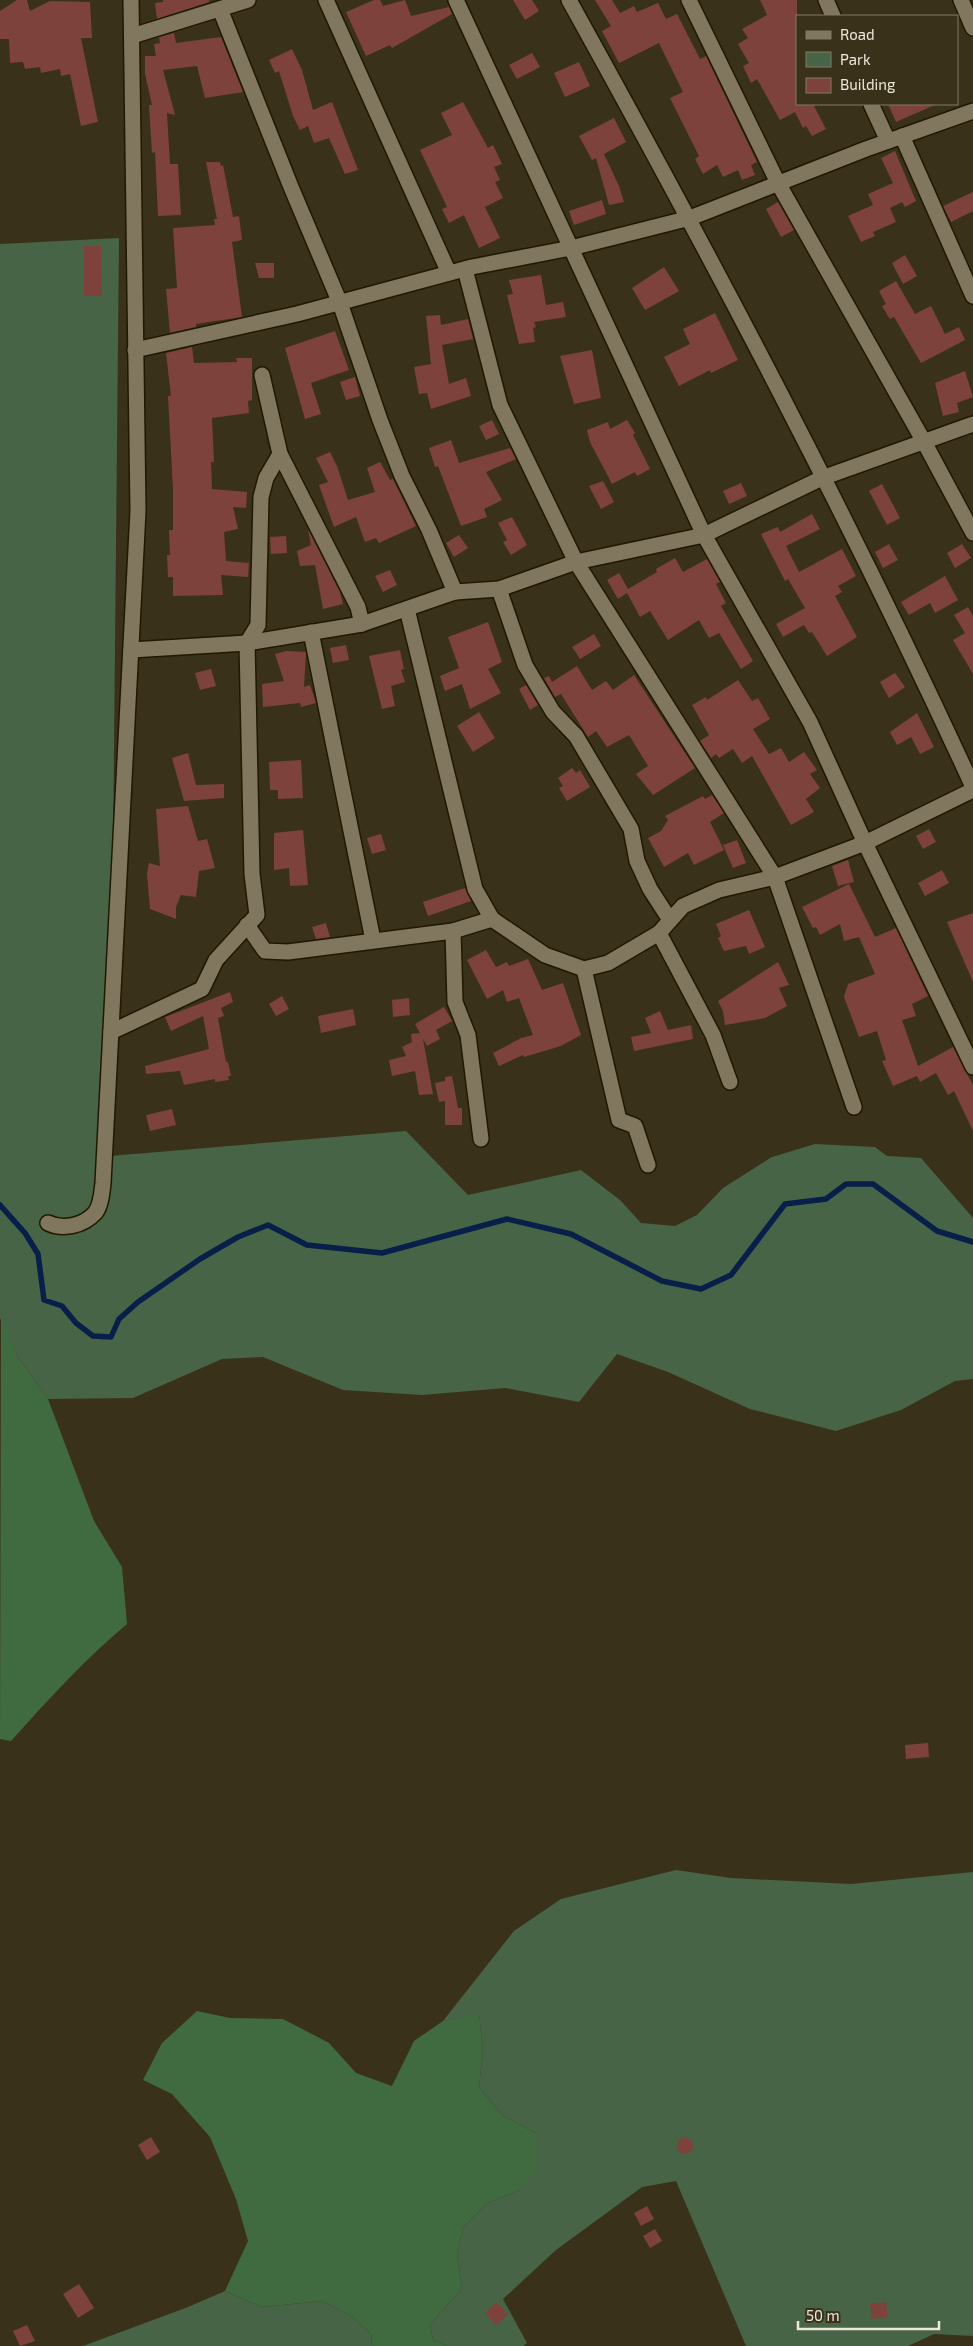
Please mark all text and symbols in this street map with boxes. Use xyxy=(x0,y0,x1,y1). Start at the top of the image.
legend xyxy=(796,15,958,105)
text: Road xyxy=(840,25,875,43)
text: Park xyxy=(840,50,871,68)
text: Building xyxy=(840,75,896,93)
scale bar xyxy=(798,2298,939,2330)
text: 50 m xyxy=(806,2306,840,2324)

